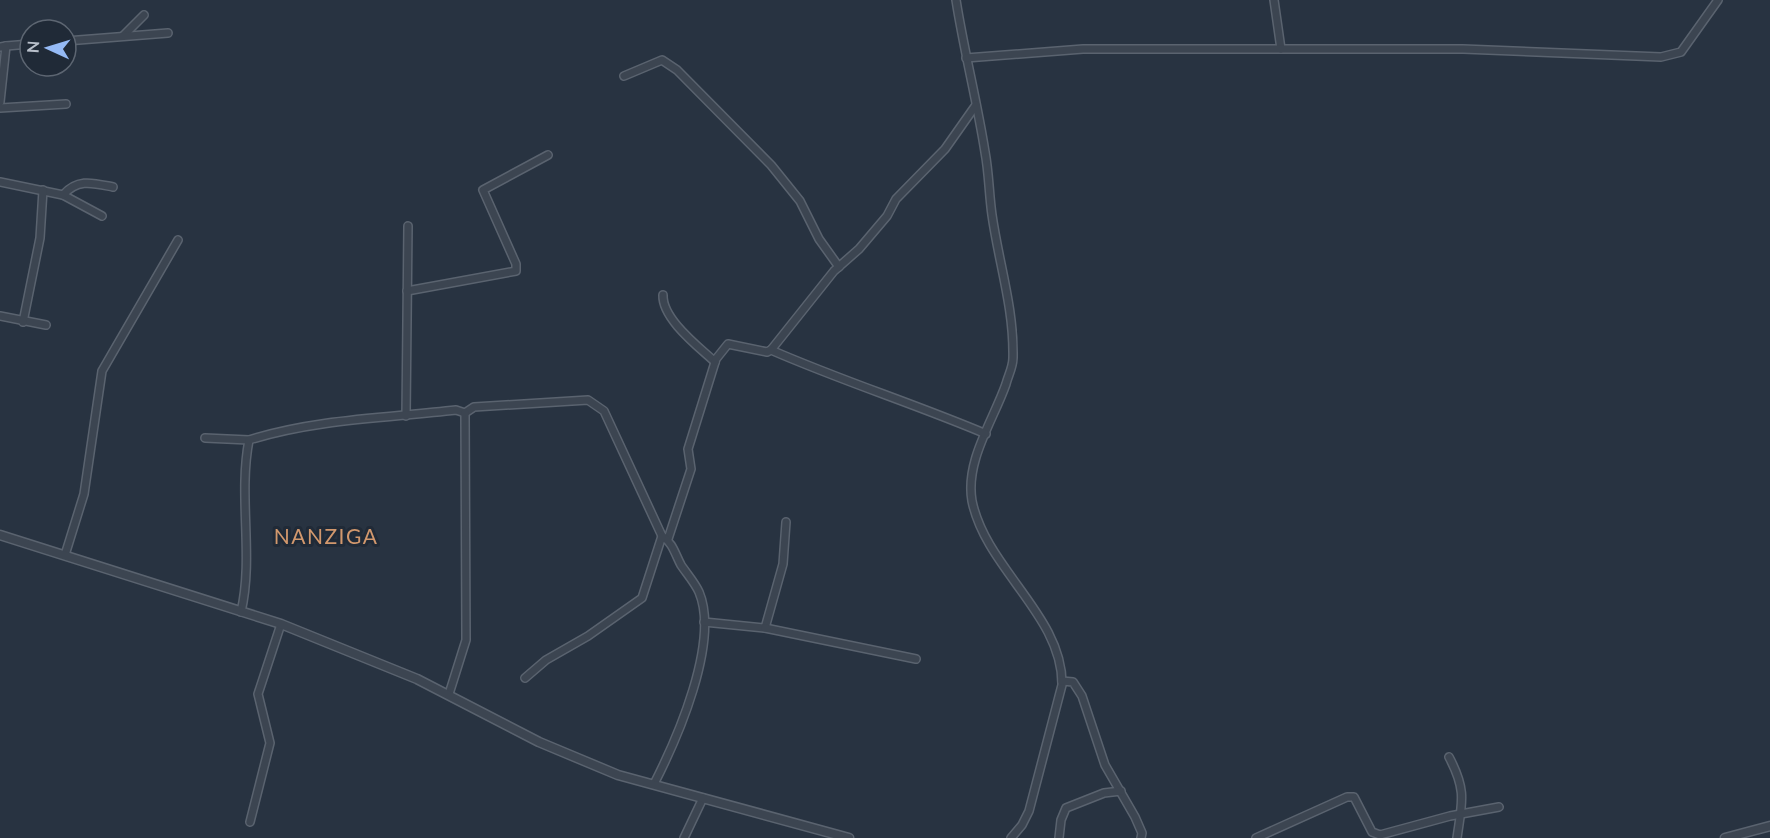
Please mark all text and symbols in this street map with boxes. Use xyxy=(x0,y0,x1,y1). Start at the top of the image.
north arrow xyxy=(18,18,78,78)
text: N xyxy=(23,40,42,54)
district label: NANZIGA xyxy=(274,523,378,548)

